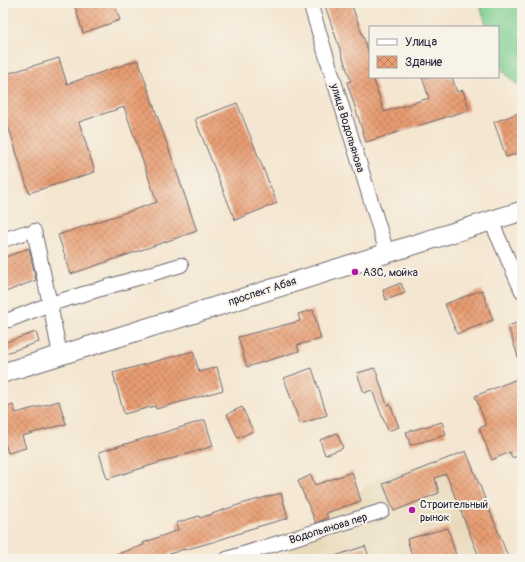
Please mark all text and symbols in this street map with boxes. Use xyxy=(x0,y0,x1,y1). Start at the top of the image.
legend xyxy=(369,26,499,78)
text: Улица xyxy=(405,35,437,50)
text: Здание xyxy=(405,55,442,70)
street label: улица Водопьянова xyxy=(328,81,367,174)
place label: АЗС, мойка xyxy=(363,266,418,279)
marker: АЗС, мойка xyxy=(350,267,360,277)
street label: проспект Абая xyxy=(227,274,298,309)
place label: Строительный рынок xyxy=(420,498,488,524)
marker: Строительный рынок xyxy=(407,505,417,515)
street label: Водопьянова пер xyxy=(288,510,369,547)

